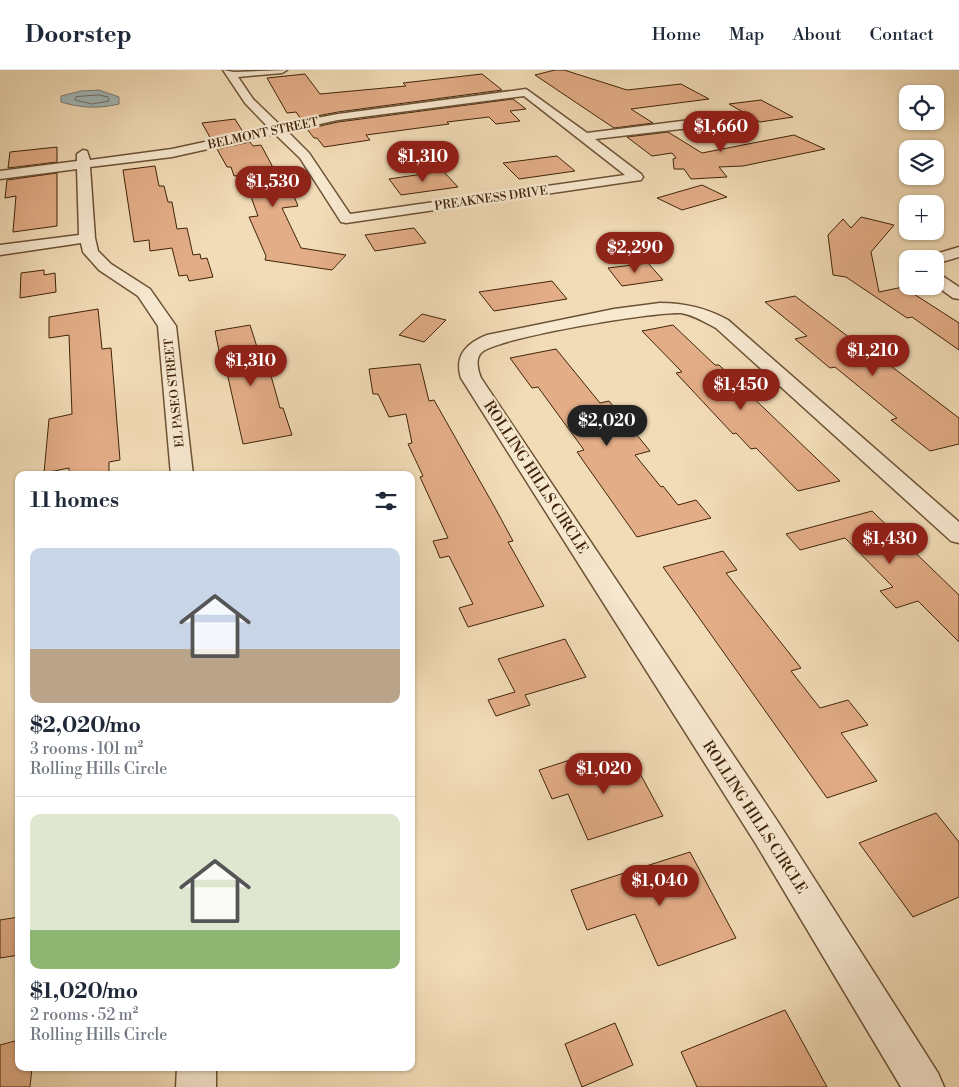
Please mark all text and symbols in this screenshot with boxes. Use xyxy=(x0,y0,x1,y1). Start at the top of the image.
text: Doorstep xyxy=(25,20,132,50)
text: Home xyxy=(652,23,701,46)
text: Map xyxy=(729,23,765,46)
text: About xyxy=(793,23,842,46)
text: Contact xyxy=(870,23,934,46)
map controls xyxy=(899,85,944,295)
button: locate xyxy=(899,85,944,130)
pin: $1,660 xyxy=(680,111,762,153)
street label: BELMONT STREET xyxy=(205,114,320,153)
text: $1,660 xyxy=(694,117,748,137)
pin: $1,310 xyxy=(382,140,464,183)
button: layers xyxy=(899,140,944,185)
text: $1,310 xyxy=(398,147,448,167)
pin: $1,530 xyxy=(232,166,314,208)
text: $1,530 xyxy=(246,172,300,192)
street label: PREAKNESS DRIVE xyxy=(433,183,549,214)
button: + xyxy=(899,195,944,240)
pin: $2,290 xyxy=(594,232,676,274)
text: $2,290 xyxy=(607,238,663,258)
button: − xyxy=(899,250,944,295)
pin: $1,210 xyxy=(832,334,914,377)
street label: EL PASEO STREET xyxy=(161,337,188,448)
text: $1,210 xyxy=(847,341,899,361)
pin: $1,310 xyxy=(210,344,292,387)
text: $1,310 xyxy=(226,351,276,371)
pin: $1,450 xyxy=(700,368,782,411)
text: $1,450 xyxy=(714,375,768,395)
street label: ROLLING HILLS CIRCLE xyxy=(479,397,592,557)
pin: $2,020 xyxy=(566,404,648,447)
text: $2,020 xyxy=(578,411,636,431)
icon: filters xyxy=(372,487,400,515)
text: 11 homes xyxy=(30,488,119,514)
pin: $1,430 xyxy=(849,522,931,565)
text: $1,430 xyxy=(863,529,917,549)
icon: home xyxy=(170,581,260,671)
text: $2,020/mo xyxy=(30,713,141,739)
street label: ROLLING HILLS CIRCLE xyxy=(698,737,811,897)
text: 3 rooms · 101 m² xyxy=(30,739,143,759)
pin: $1,020 xyxy=(563,752,645,795)
text: Rolling Hills Circle xyxy=(30,759,167,779)
text: $1,020 xyxy=(576,759,632,779)
icon: home xyxy=(170,846,260,936)
pin: $1,040 xyxy=(619,864,701,907)
text: $1,040 xyxy=(632,871,688,891)
text: $1,020/mo xyxy=(30,979,138,1005)
text: 2 rooms · 52 m² xyxy=(30,1005,138,1025)
text: Rolling Hills Circle xyxy=(30,1025,167,1045)

